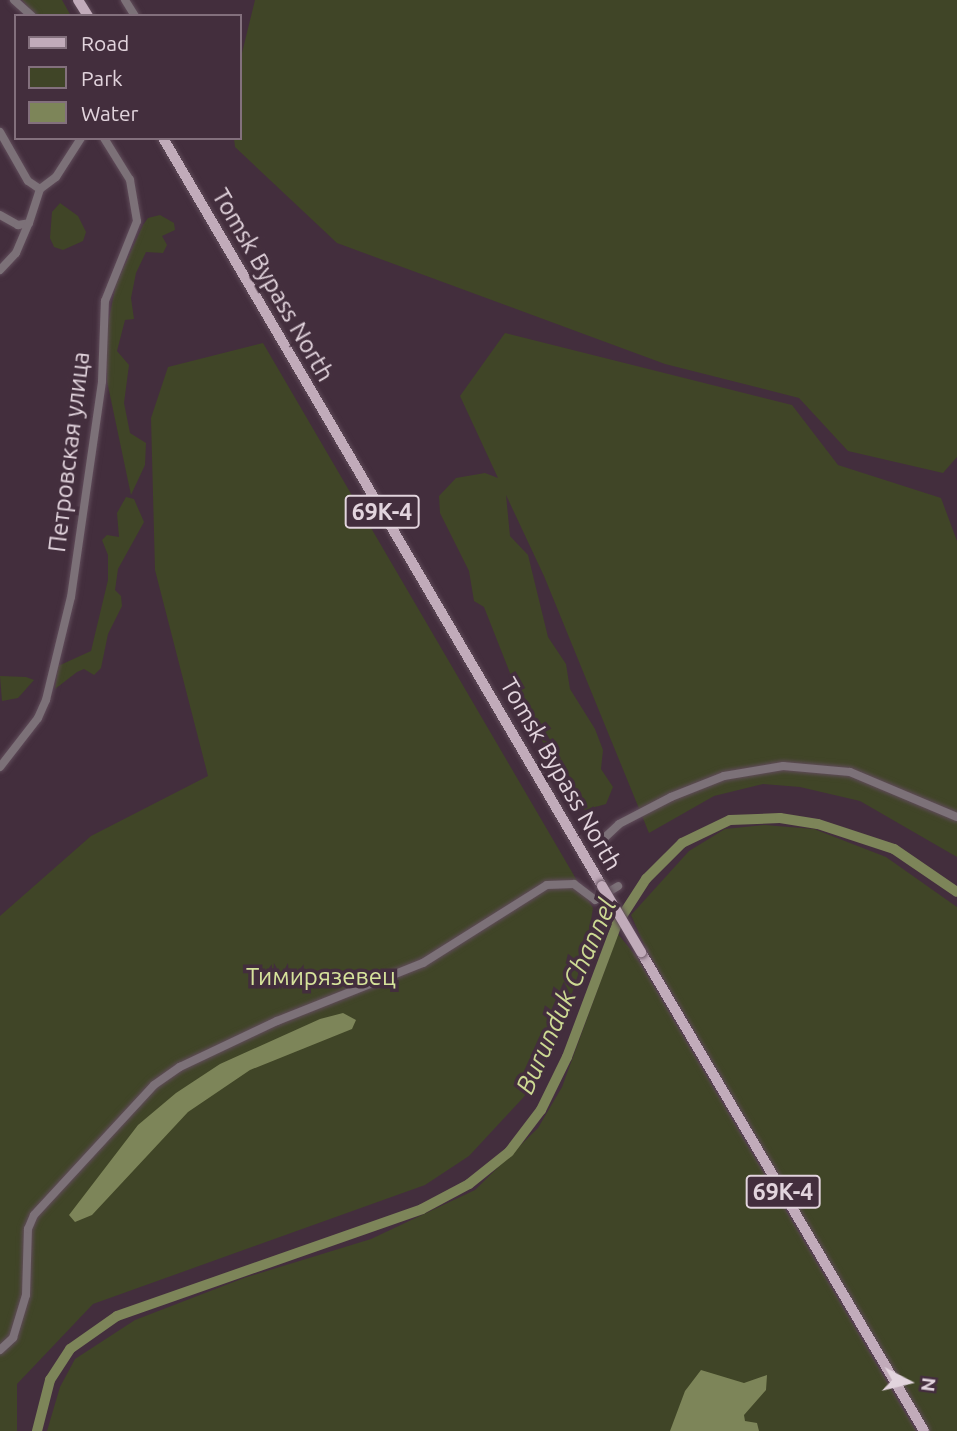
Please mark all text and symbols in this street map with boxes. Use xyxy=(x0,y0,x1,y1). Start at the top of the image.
legend xyxy=(14,14,242,140)
text: Road xyxy=(81,31,129,55)
text: Park xyxy=(81,66,123,90)
text: Water xyxy=(81,101,139,125)
street label: Tomsk Bypass North xyxy=(206,183,340,387)
street label: Петровская улица xyxy=(42,350,96,554)
road number: 69К-4 xyxy=(344,492,420,532)
street label: Tomsk Bypass North xyxy=(494,672,628,876)
water label: Burunduk Channel xyxy=(509,893,623,1099)
park label: Тимирязевец xyxy=(246,963,396,991)
road number: 69К-4 xyxy=(744,1172,822,1212)
north arrow xyxy=(873,1347,943,1417)
text: N xyxy=(917,1376,941,1393)

